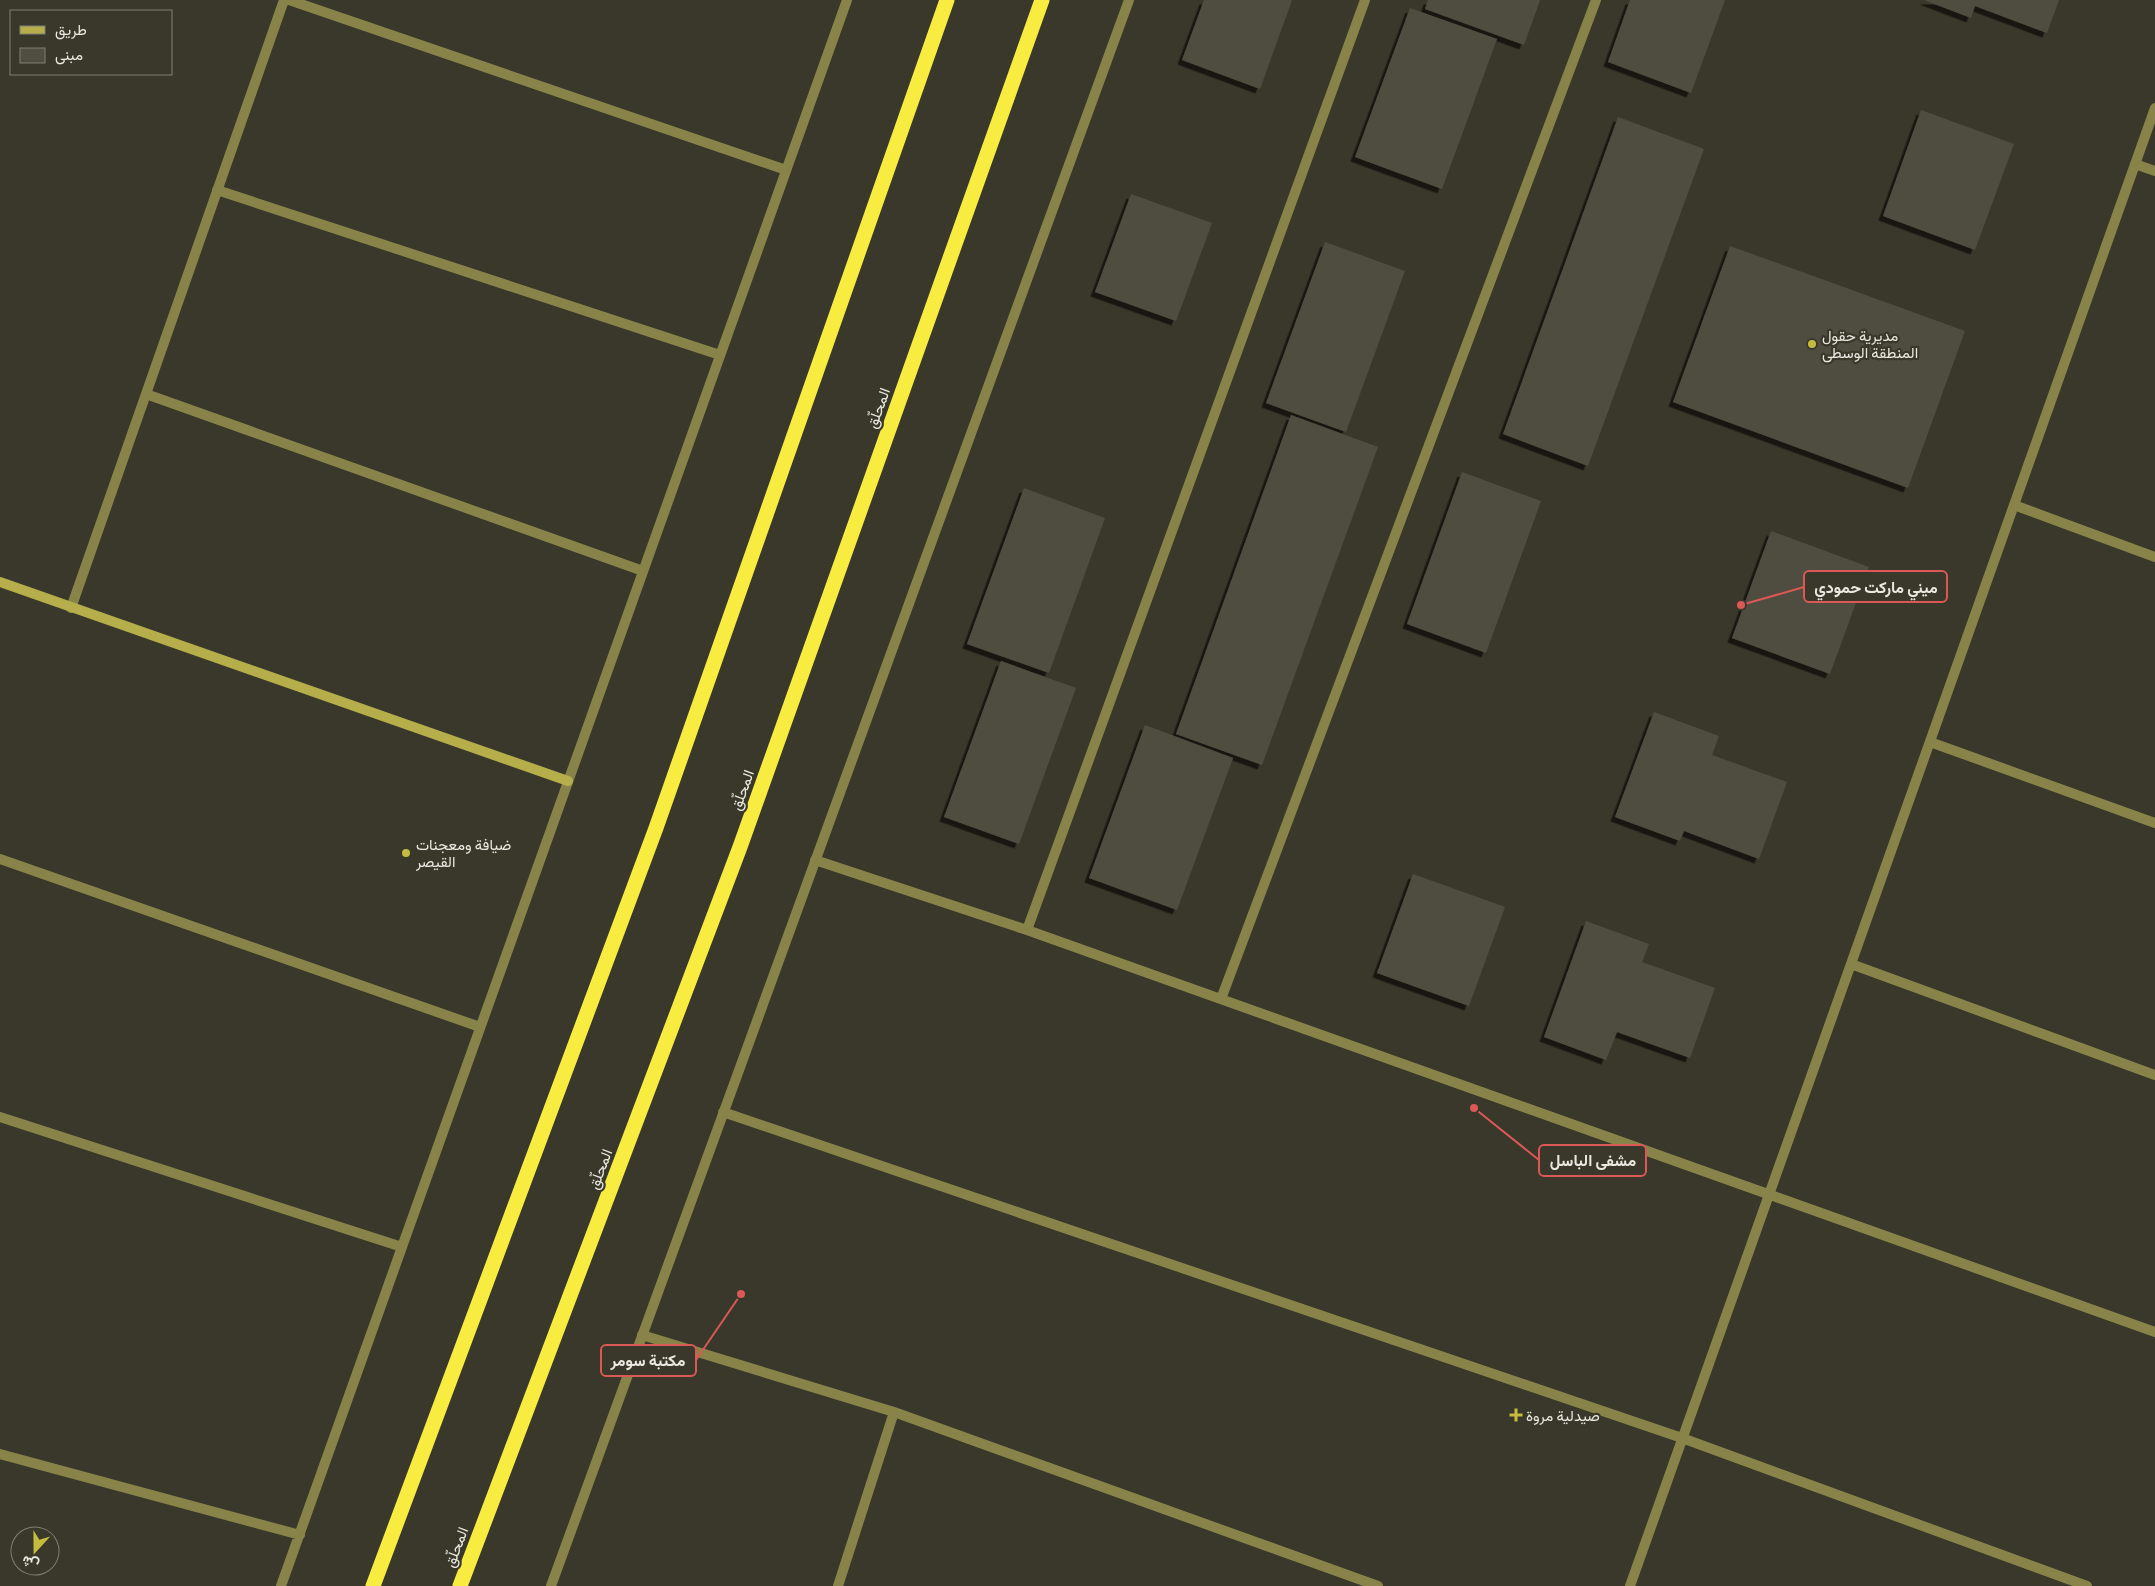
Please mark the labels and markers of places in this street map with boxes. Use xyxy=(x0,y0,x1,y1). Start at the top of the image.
place label: مديرية حقول المنطقة الوسطى xyxy=(1822,326,1918,363)
marker: مديرية حقول المنطقة الوسطى xyxy=(1806,338,1818,350)
callout: ميني ماركت حمودي xyxy=(1804,571,1947,602)
place label: ضيافة ومعجنات القيصر xyxy=(415,835,511,871)
marker: ضيافة ومعجنات القيصر xyxy=(400,847,412,859)
callout: مشفى الباسل xyxy=(1539,1145,1646,1176)
callout: مكتبة سومر xyxy=(601,1345,696,1376)
place label: صيدلية مروة xyxy=(1526,1406,1600,1425)
marker: صيدلية مروة xyxy=(1510,1409,1522,1421)

